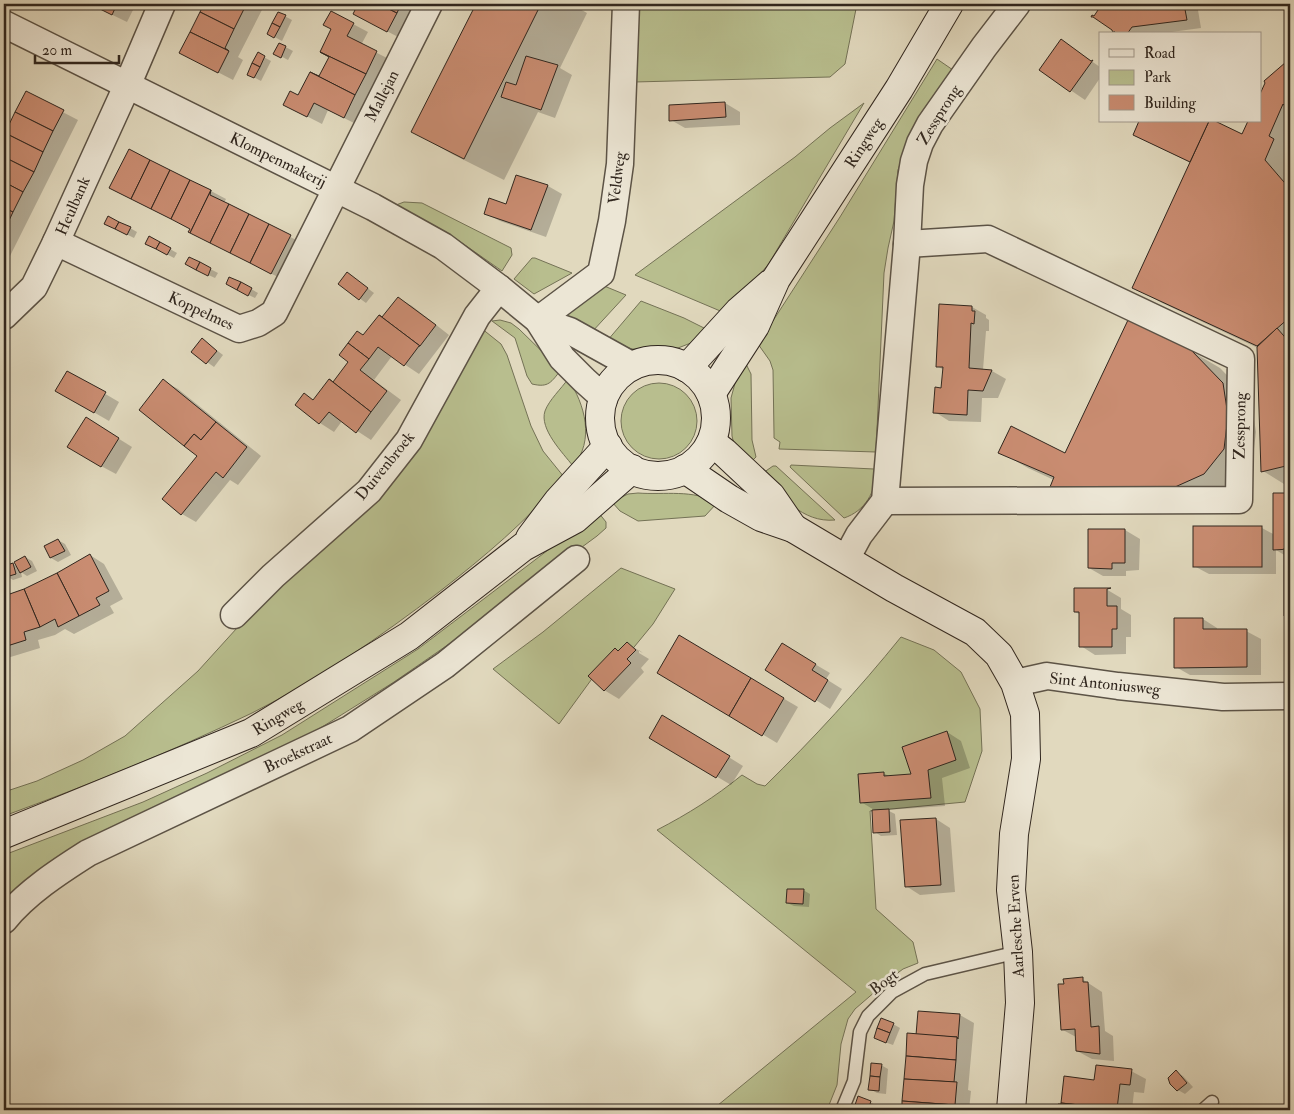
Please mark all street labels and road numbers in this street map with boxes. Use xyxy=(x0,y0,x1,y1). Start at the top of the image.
street label: Mallejan xyxy=(361,67,403,125)
street label: Zessprong xyxy=(913,80,967,149)
street label: Ringweg xyxy=(840,113,888,172)
street label: Klompenmakerij xyxy=(226,128,330,193)
street label: Veldweg xyxy=(604,149,630,205)
street label: Heulbank xyxy=(51,173,95,239)
street label: Koppelmes xyxy=(165,287,237,336)
street label: Zessprong xyxy=(1229,391,1252,460)
street label: Duivenbroek xyxy=(351,427,419,505)
street label: Sint Antoniusweg xyxy=(1049,668,1163,700)
street label: Ringweg xyxy=(249,693,308,740)
street label: Broekstraat xyxy=(261,728,335,778)
street label: Aarlesche Erven xyxy=(1003,874,1029,979)
street label: Bogt xyxy=(866,965,902,999)

